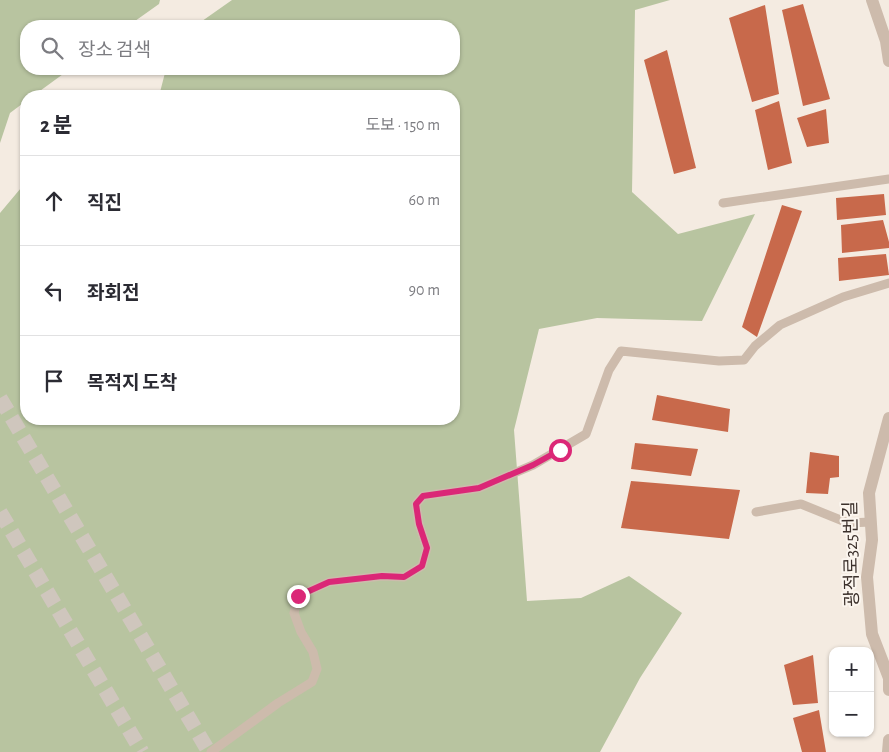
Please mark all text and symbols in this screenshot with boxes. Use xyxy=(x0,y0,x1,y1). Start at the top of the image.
search box xyxy=(20,20,460,75)
icon: search xyxy=(38,34,66,62)
text: 장소 검색 xyxy=(78,41,151,60)
text: 2 분 xyxy=(40,115,72,136)
text: 도보 · 150 m xyxy=(366,117,440,133)
icon: ahead xyxy=(40,187,68,215)
text: 60 m xyxy=(409,192,440,208)
text: 직진 xyxy=(87,194,122,213)
icon: left xyxy=(40,277,68,305)
text: 90 m xyxy=(409,282,440,298)
text: 좌회전 xyxy=(87,284,139,303)
icon: arrive xyxy=(40,367,68,395)
text: 목적지 도착 xyxy=(87,374,177,393)
route start xyxy=(549,439,572,462)
street label: 광적로325번길 xyxy=(840,501,862,607)
route end xyxy=(287,585,310,608)
map controls xyxy=(829,647,874,737)
button: + xyxy=(829,647,874,692)
button: − xyxy=(829,692,874,737)

